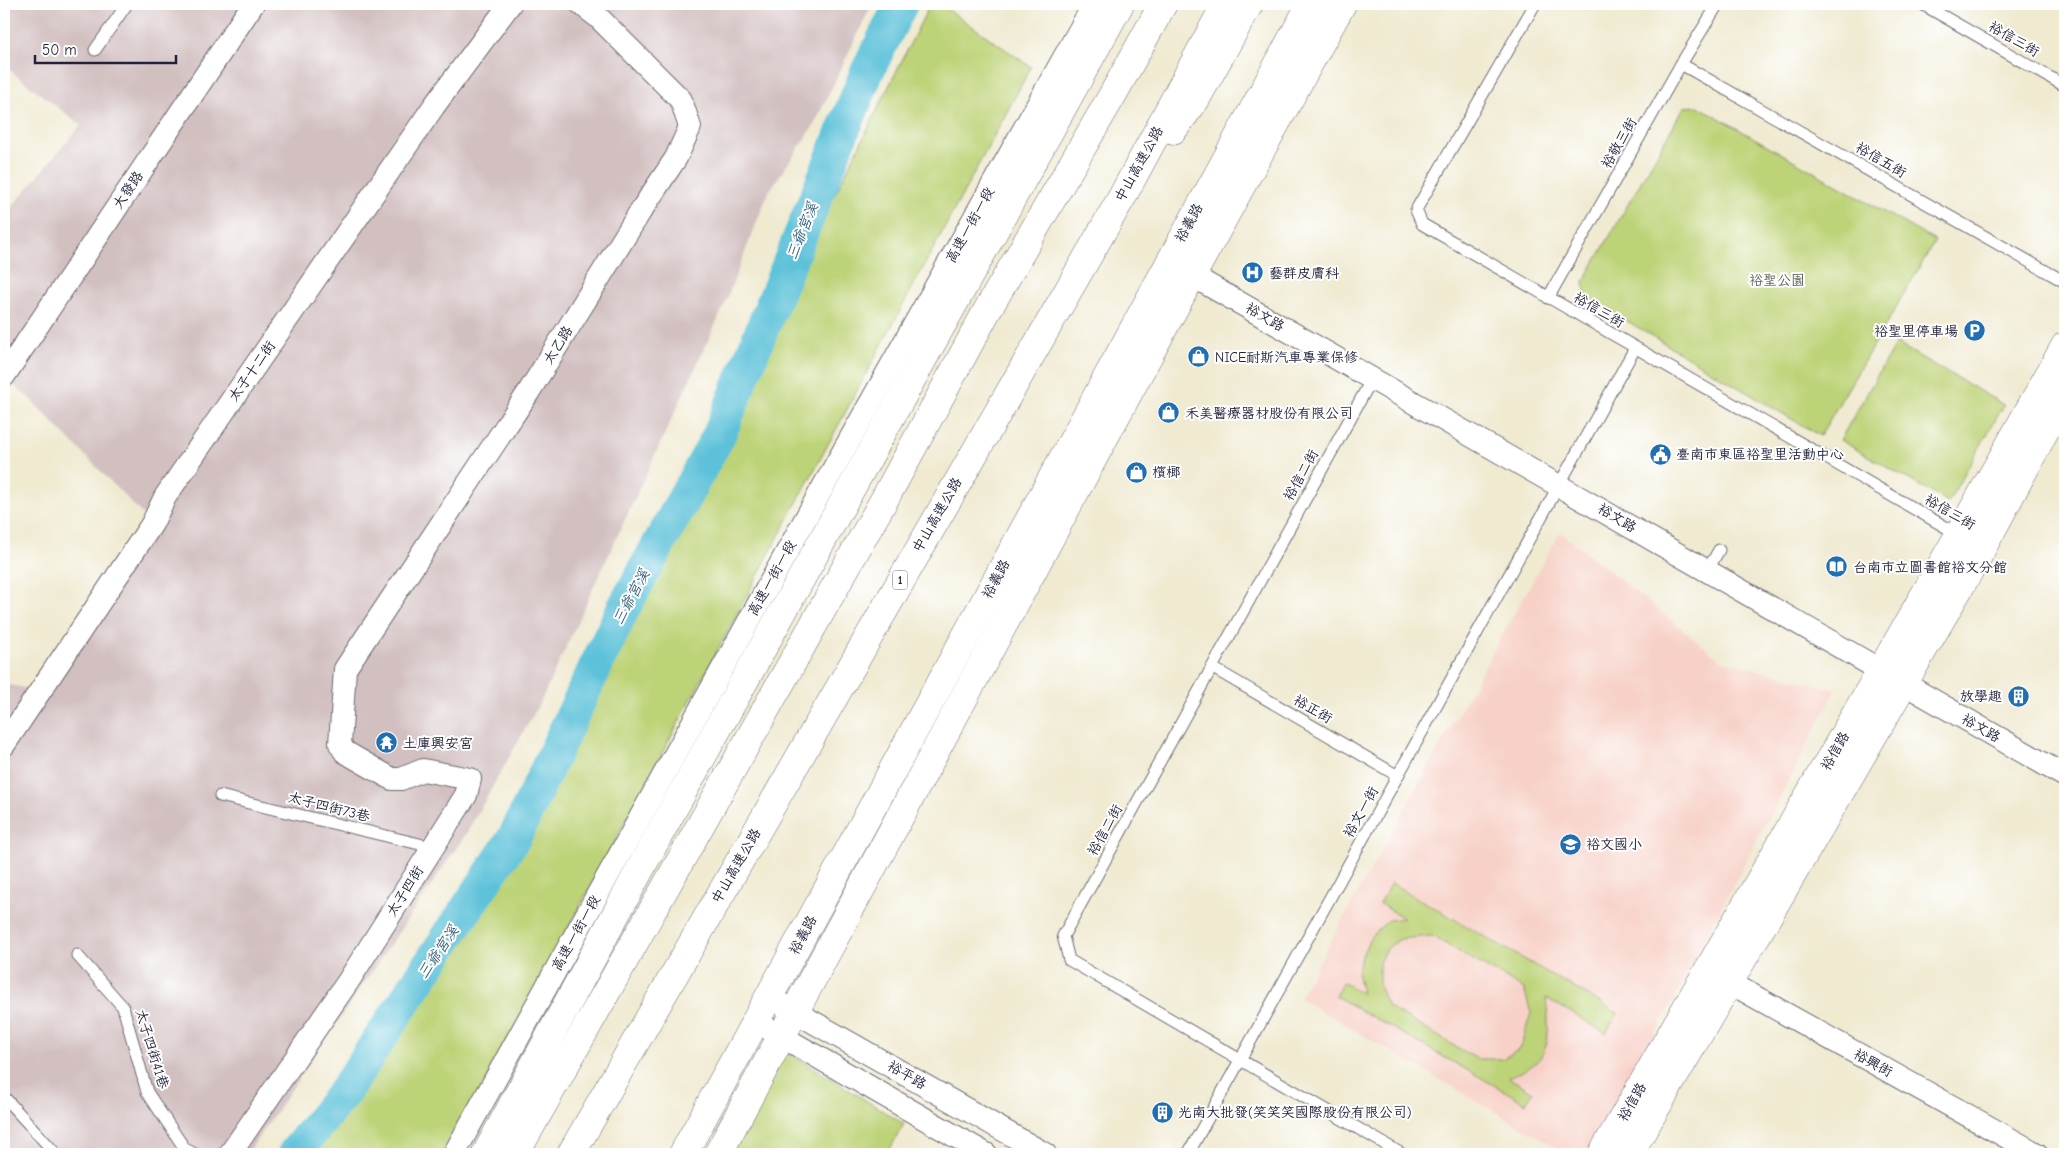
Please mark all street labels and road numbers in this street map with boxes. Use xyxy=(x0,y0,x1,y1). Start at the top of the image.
street label: 裕信三街 xyxy=(1986,18,2042,60)
street label: 裕敬三街 xyxy=(1598,115,1640,171)
street label: 中山高速公路 xyxy=(1111,123,1167,205)
street label: 裕信五街 xyxy=(1853,139,1909,181)
street label: 大發路 xyxy=(109,168,147,212)
street label: 高速一街一段 xyxy=(942,184,998,266)
street label: 裕義路 xyxy=(1171,201,1207,245)
street label: 裕信三街 xyxy=(1571,289,1627,331)
street label: 裕文路 xyxy=(1243,299,1287,335)
street label: 太乙路 xyxy=(540,323,576,367)
street label: 太子十二街 xyxy=(225,337,279,405)
street label: 裕信二街 xyxy=(1280,446,1322,504)
street label: 中山高速公路 xyxy=(909,474,965,556)
street label: 裕信三街 xyxy=(1922,491,1978,533)
street label: 裕文路 xyxy=(1595,500,1639,536)
street label: 高速一街一段 xyxy=(744,537,800,619)
street label: 裕義路 xyxy=(979,556,1013,602)
road number: 1 xyxy=(892,570,908,590)
street label: 裕正街 xyxy=(1291,691,1335,727)
street label: 裕文路 xyxy=(1959,710,2003,746)
street label: 裕信路 xyxy=(1817,729,1853,773)
street label: 裕文一街 xyxy=(1340,783,1382,841)
street label: 太子四街73巷 xyxy=(286,789,373,826)
street label: 裕信二街 xyxy=(1084,801,1126,859)
street label: 中山高速公路 xyxy=(708,825,764,907)
street label: 太子四街 xyxy=(383,863,427,919)
street label: 高速一街一段 xyxy=(548,892,604,974)
street label: 裕義路 xyxy=(786,912,820,958)
street label: 太子四街41巷 xyxy=(132,1007,172,1092)
street label: 裕興街 xyxy=(1851,1045,1895,1081)
street label: 裕平路 xyxy=(885,1057,929,1093)
street label: 裕信路 xyxy=(1614,1080,1650,1124)

